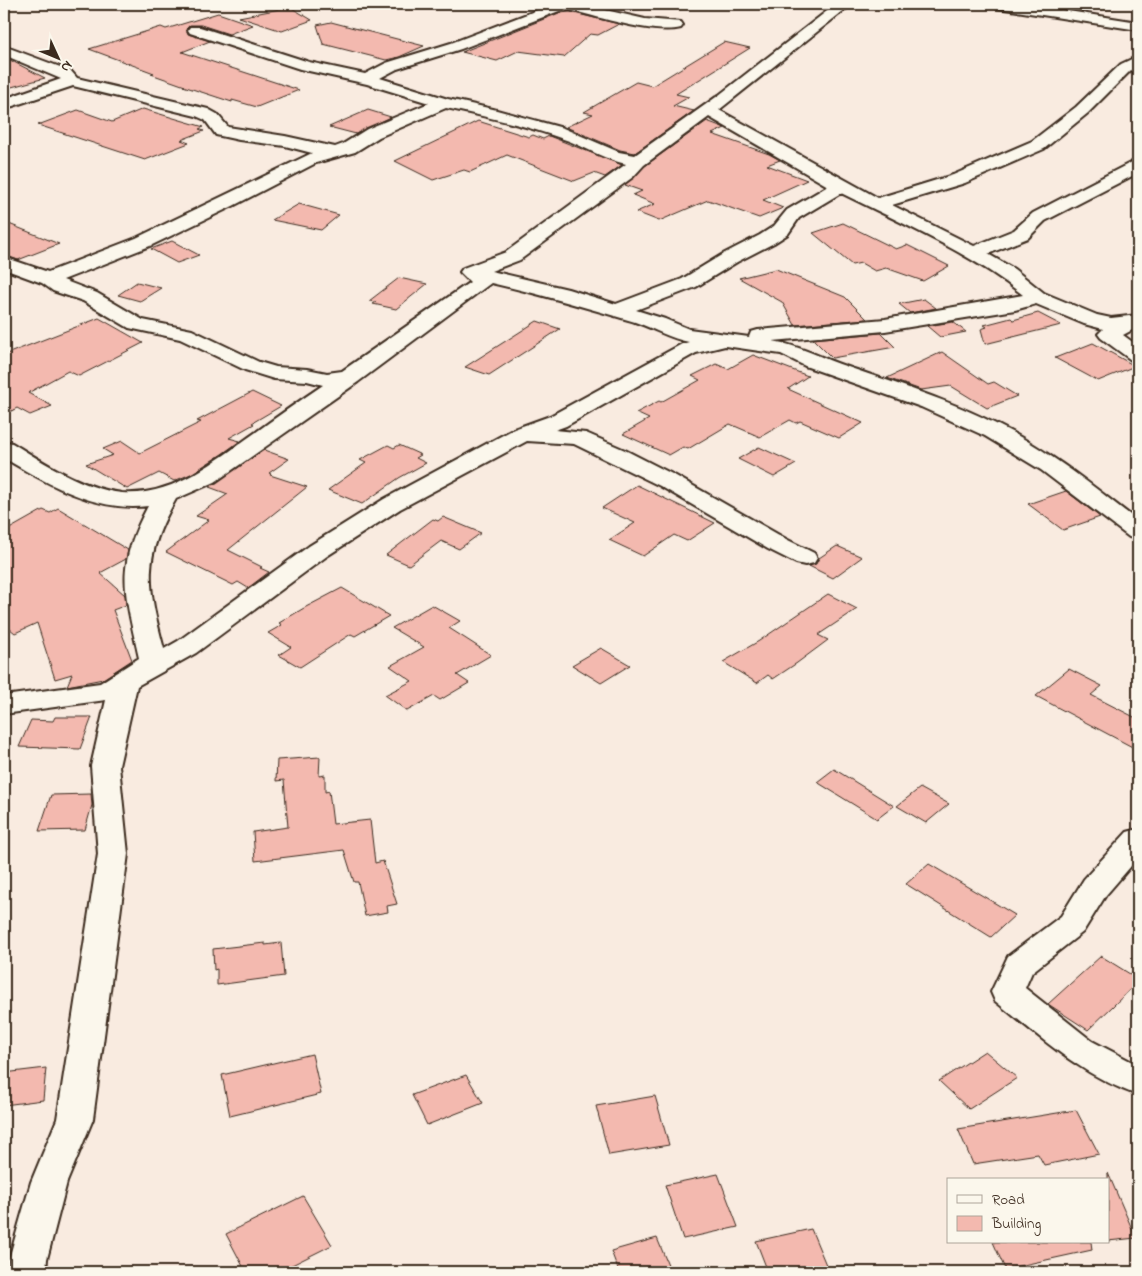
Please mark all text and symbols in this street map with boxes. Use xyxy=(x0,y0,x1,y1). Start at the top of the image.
north arrow xyxy=(32,32,82,82)
text: N xyxy=(55,55,77,77)
legend xyxy=(947,1178,1110,1244)
text: Road xyxy=(992,1189,1025,1211)
text: Building xyxy=(991,1213,1041,1236)

